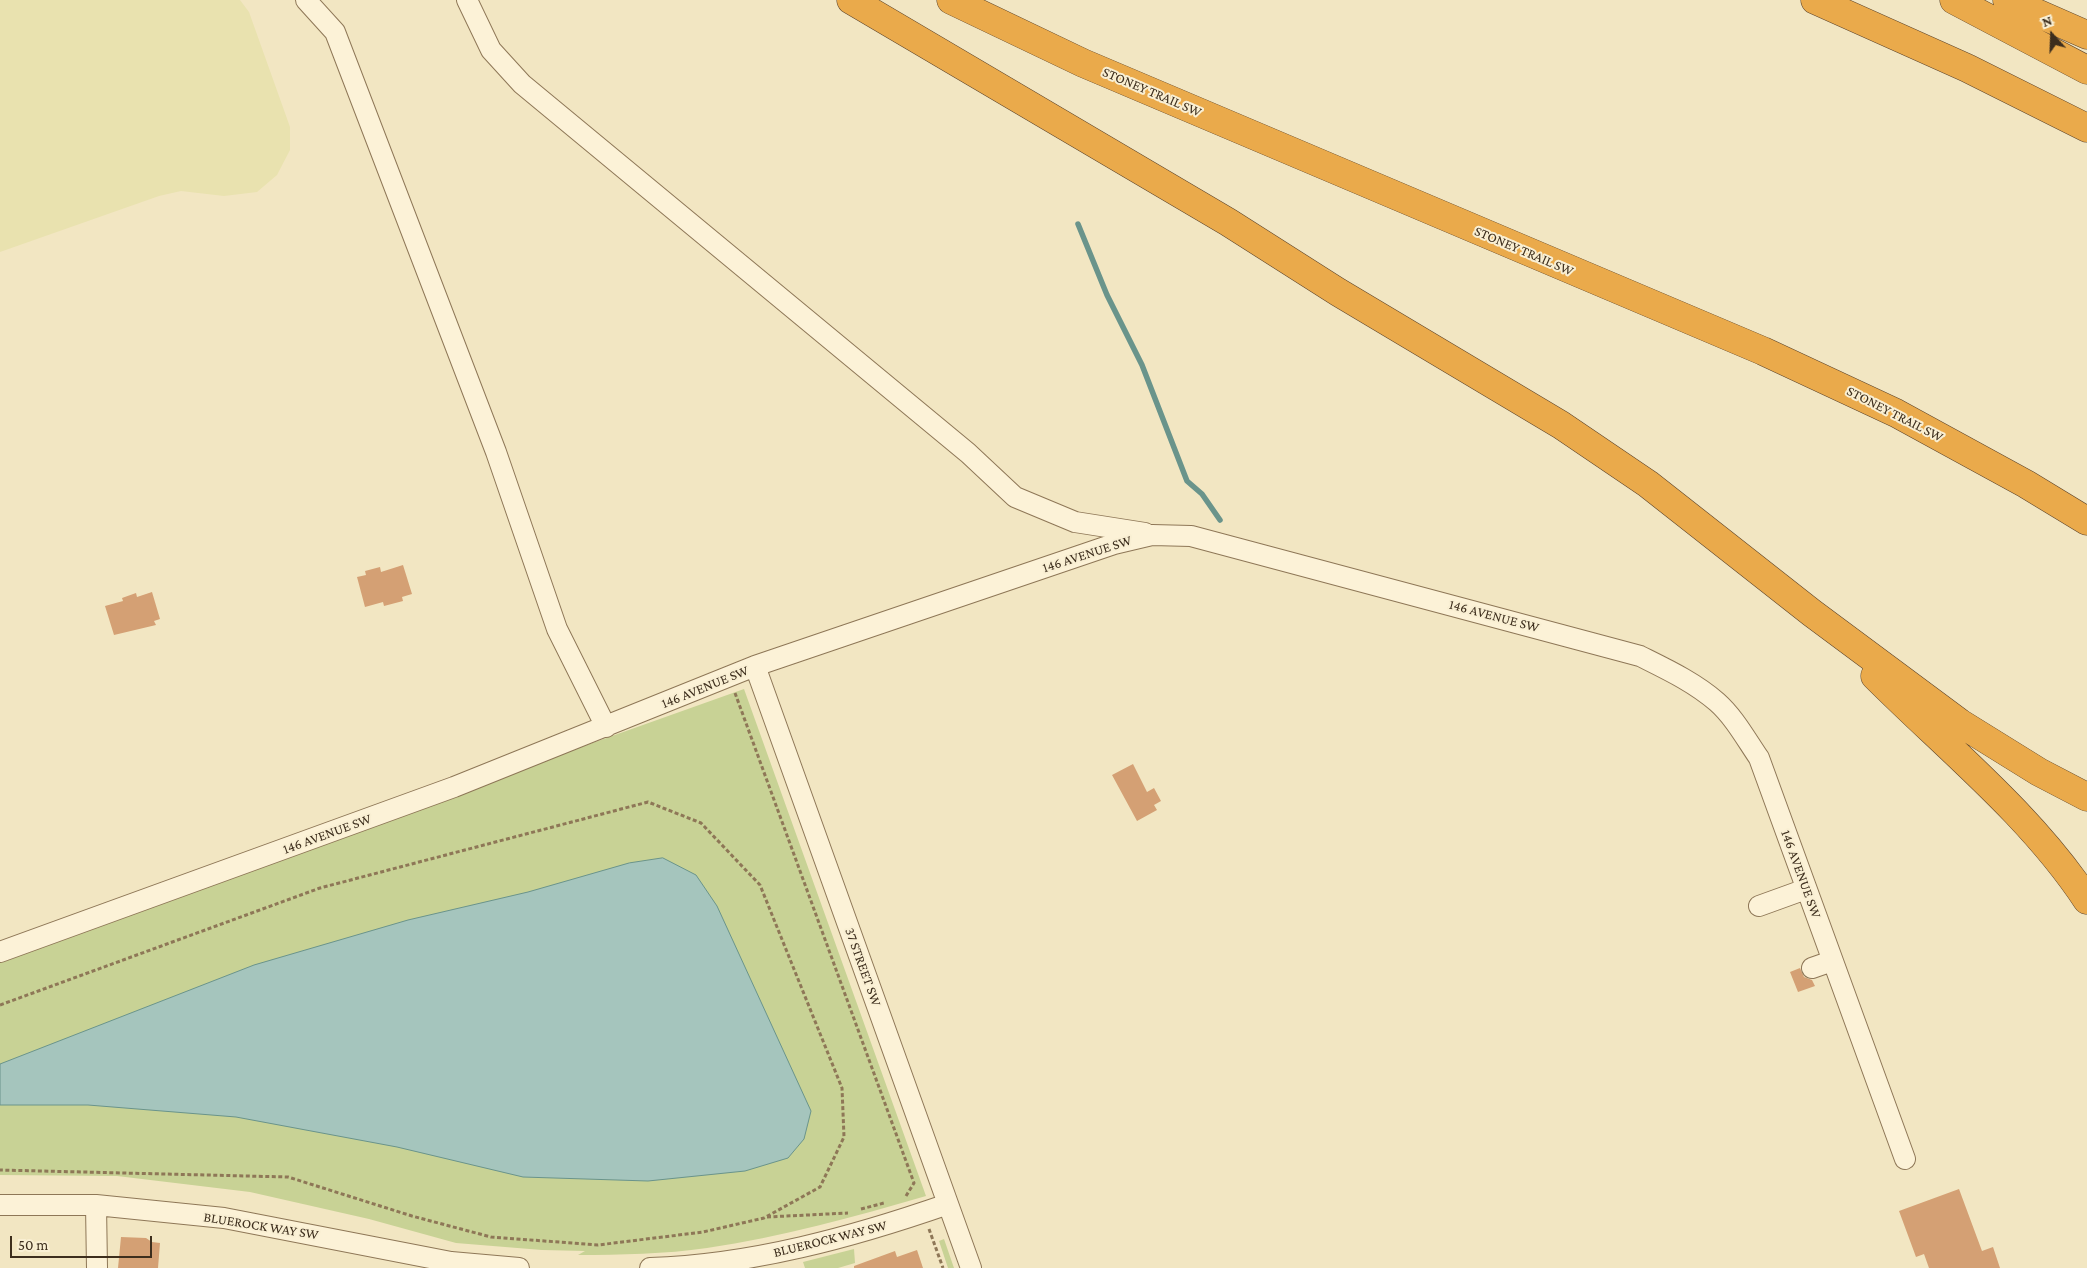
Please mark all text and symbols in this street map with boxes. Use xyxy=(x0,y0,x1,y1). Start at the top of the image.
north arrow xyxy=(2027,10,2077,60)
text: N xyxy=(2040,12,2054,30)
street label: STONEY TRAIL SW xyxy=(1100,64,1204,120)
street label: STONEY TRAIL SW xyxy=(1472,223,1576,279)
street label: STONEY TRAIL SW xyxy=(1844,382,1946,446)
street label: 146 AVENUE SW xyxy=(1040,532,1134,576)
street label: 146 AVENUE SW xyxy=(1447,596,1541,636)
street label: 146 AVENUE SW xyxy=(659,662,751,712)
street label: 146 AVENUE SW xyxy=(281,810,373,858)
street label: 146 AVENUE SW xyxy=(1777,828,1825,920)
street label: 37 STREET SW xyxy=(841,926,885,1008)
street label: BLUEROCK WAY SW xyxy=(202,1209,320,1243)
street label: BLUEROCK WAY SW xyxy=(772,1217,888,1261)
scale bar xyxy=(12,1226,155,1258)
text: 50 m xyxy=(18,1237,48,1253)

